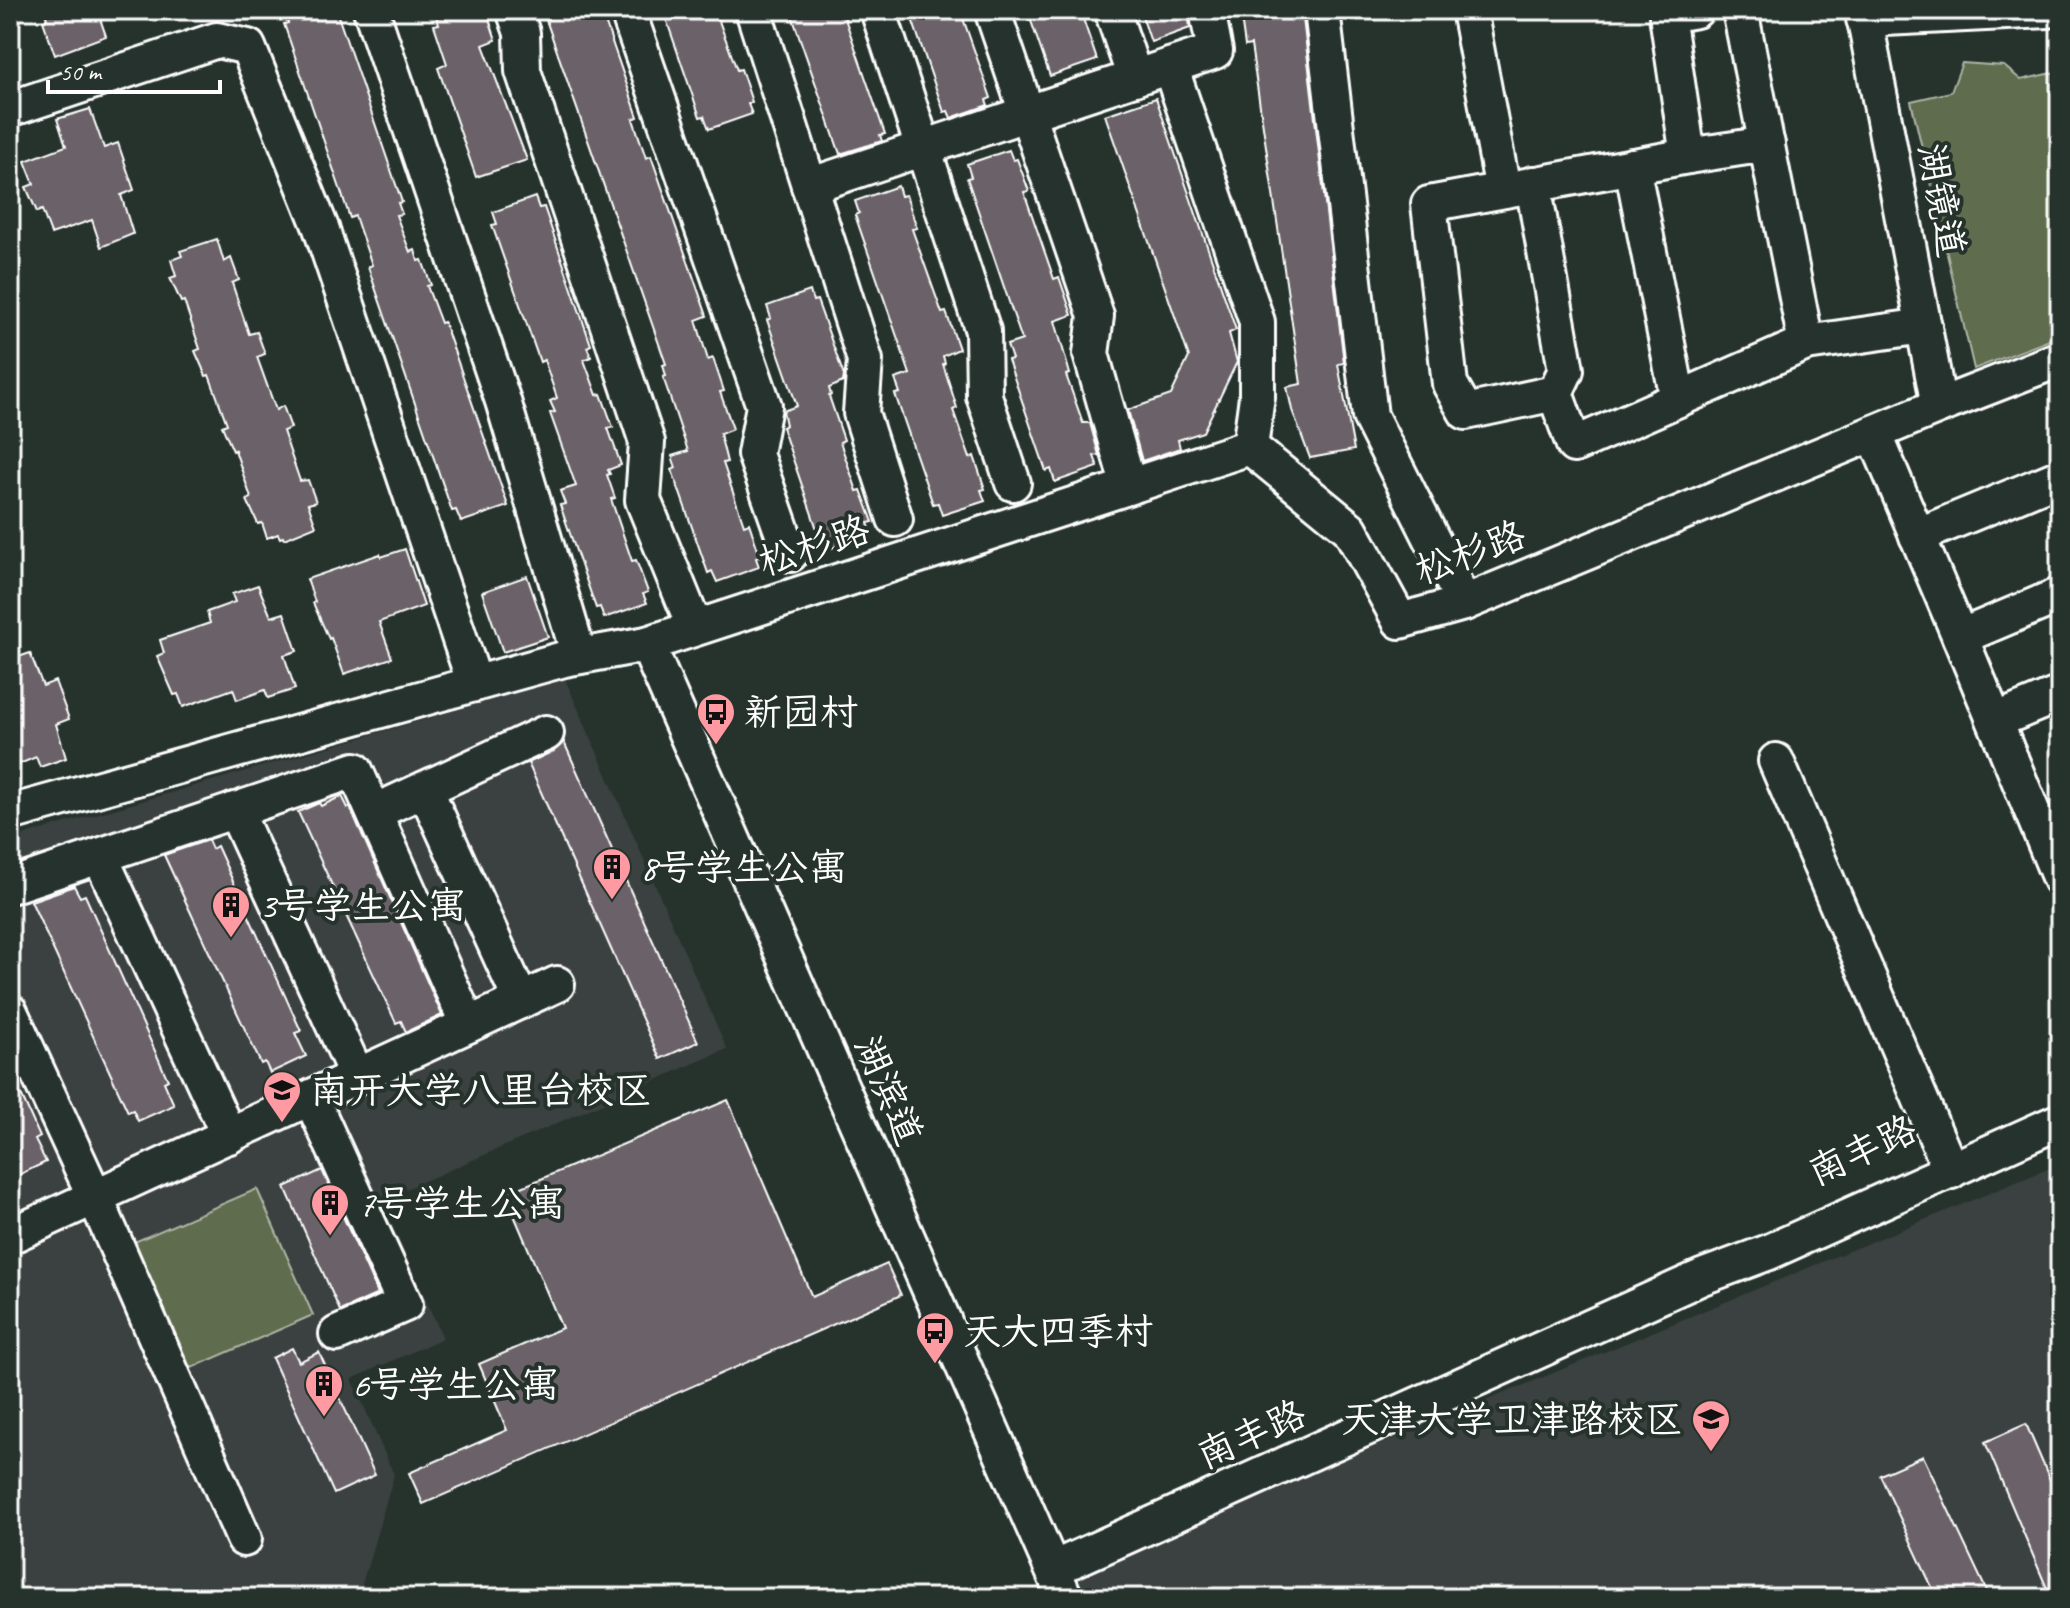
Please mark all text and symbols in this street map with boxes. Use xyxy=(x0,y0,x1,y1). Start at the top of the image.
scale bar xyxy=(48,44,220,94)
text: 50 m xyxy=(60,57,103,87)
street label: 湖镜道 xyxy=(1908,140,1975,261)
street label: 松杉路 xyxy=(753,506,876,585)
street label: 松杉路 xyxy=(1409,511,1532,594)
place label: 新园村 xyxy=(744,689,858,736)
bus stop icon: 新园村 xyxy=(695,691,737,746)
place label: 8号学生公寓 xyxy=(640,844,847,891)
building icon: 8号学生公寓 xyxy=(591,846,633,901)
place label: 3号学生公寓 xyxy=(259,882,466,929)
building icon: 3号学生公寓 xyxy=(210,884,252,939)
street label: 湖滨道 xyxy=(844,1029,933,1152)
place label: 南开大学八里台校区 xyxy=(310,1067,652,1114)
school or university icon: 南开大学八里台校区 xyxy=(261,1069,303,1124)
street label: 南丰路 xyxy=(1801,1105,1924,1196)
place label: 7号学生公寓 xyxy=(358,1180,565,1227)
building icon: 7号学生公寓 xyxy=(309,1182,351,1237)
place label: 天大四季村 xyxy=(963,1308,1153,1355)
bus stop icon: 天大四季村 xyxy=(914,1310,956,1365)
place label: 6号学生公寓 xyxy=(352,1361,559,1408)
building icon: 6号学生公寓 xyxy=(303,1363,345,1418)
street label: 南丰路 xyxy=(1190,1390,1313,1479)
place label: 天津大学卫津路校区 xyxy=(1341,1396,1683,1443)
school or university icon: 天津大学卫津路校区 xyxy=(1690,1398,1732,1453)

